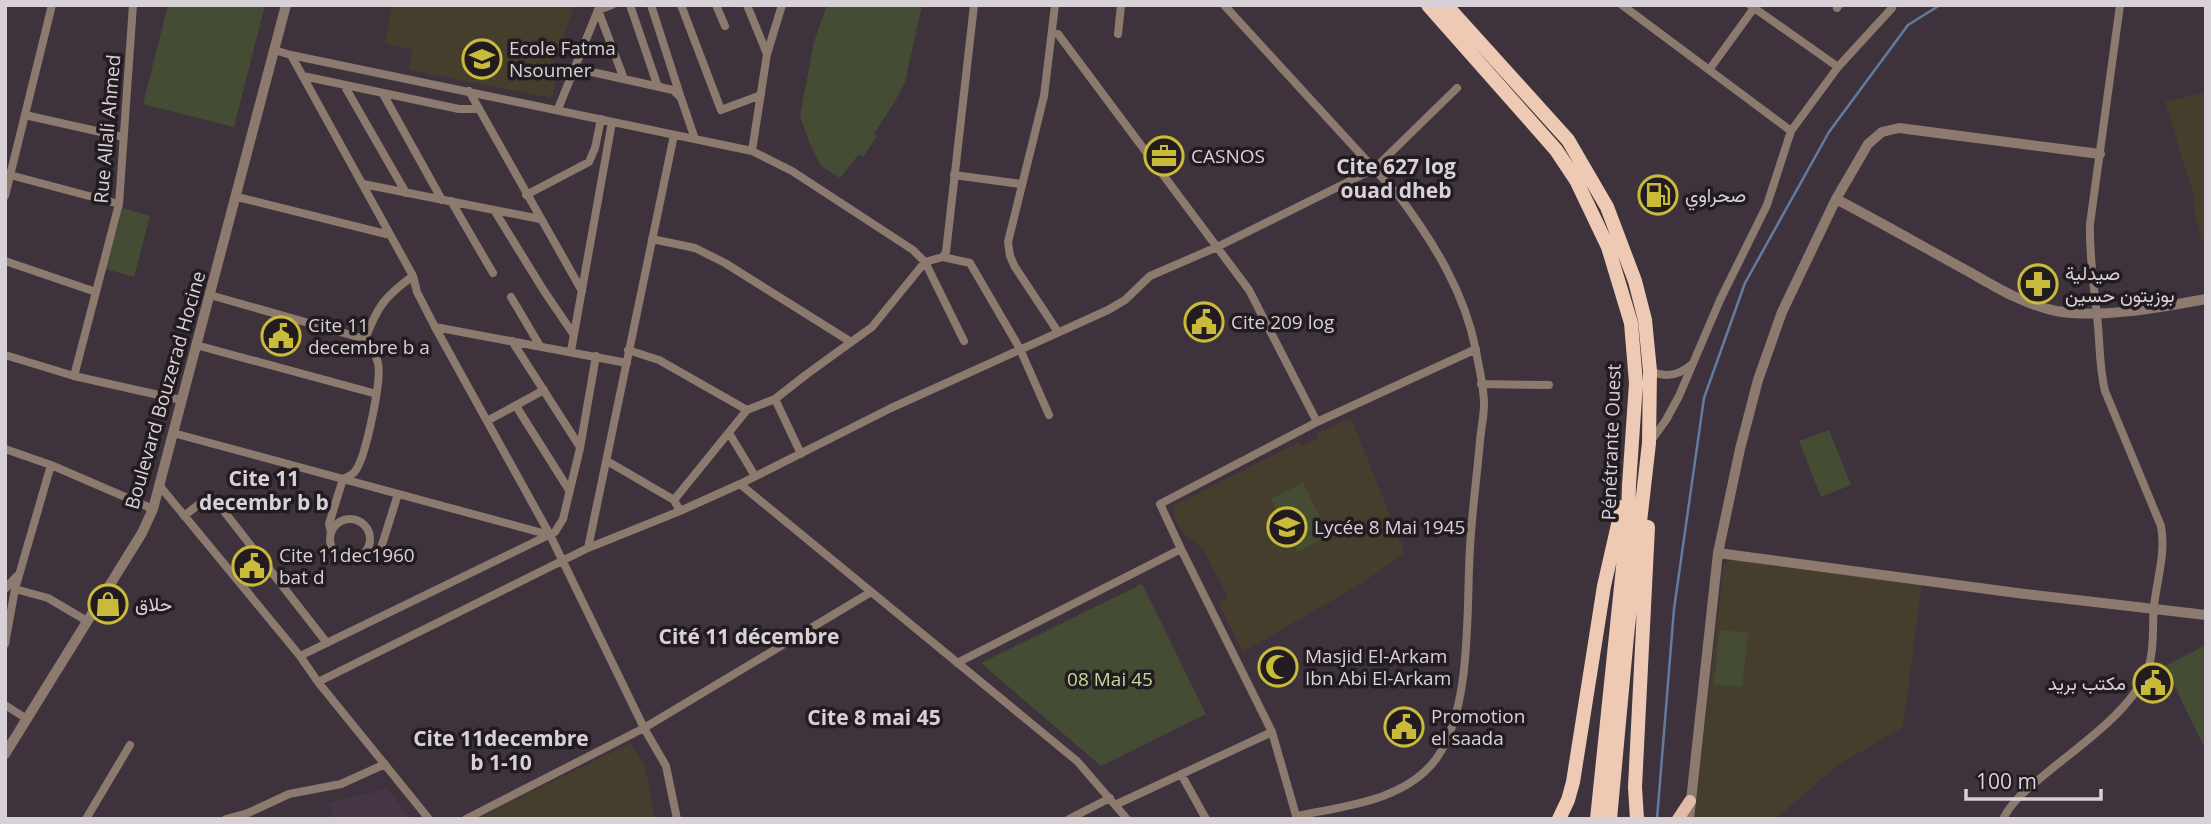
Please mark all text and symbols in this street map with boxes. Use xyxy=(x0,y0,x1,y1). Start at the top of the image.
place label: Ecole Fatma Nsoumer xyxy=(509,35,616,83)
school or university icon: Ecole Fatma Nsoumer xyxy=(461,38,503,80)
street label: Rue Allali Ahmed xyxy=(88,54,126,204)
office icon: CASNOS xyxy=(1143,135,1185,177)
place label: CASNOS xyxy=(1191,143,1265,169)
district label: Cite 627 log ouad dheb xyxy=(1336,152,1456,204)
fuel station icon: صحراوي xyxy=(1637,174,1679,216)
place label: صحراوي xyxy=(1685,182,1746,211)
place label: صيدلية بوزيتون حسين xyxy=(2065,260,2175,308)
pharmacy icon: صيدلية بوزيتون حسين xyxy=(2017,263,2059,305)
street label: Boulevard Bouzerad Hocine xyxy=(119,268,211,512)
public building icon: Cite 209 log xyxy=(1183,301,1225,343)
place label: Cite 209 log xyxy=(1231,309,1334,335)
place label: Cite 11 decembre b a xyxy=(308,312,430,360)
public building icon: Cite 11 decembre b a xyxy=(260,315,302,357)
street label: Pénétrante Ouest xyxy=(1595,363,1627,521)
district label: Cite 11 decembr b b xyxy=(199,464,329,516)
school or university icon: Lycée 8 Mai 1945 xyxy=(1266,506,1308,548)
place label: Lycée 8 Mai 1945 xyxy=(1314,514,1465,540)
place label: Cite 11dec1960 bat d xyxy=(279,542,415,590)
public building icon: Cite 11dec1960 bat d xyxy=(231,545,273,587)
shop icon: حلاق xyxy=(87,583,129,625)
place label: حلاق xyxy=(135,591,172,617)
district label: Cité 11 décembre xyxy=(659,622,840,650)
place label: Masjid El-Arkam Ibn Abi El-Arkam xyxy=(1305,643,1451,691)
mosque icon: Masjid El-Arkam Ibn Abi El-Arkam xyxy=(1257,646,1299,688)
public building icon: مكتب بريد xyxy=(2132,662,2174,704)
park label: 08 Mai 45 xyxy=(1067,666,1153,692)
place label: مكتب بريد xyxy=(2048,670,2126,696)
district label: Cite 8 mai 45 xyxy=(807,703,941,731)
place label: Promotion el saada xyxy=(1431,703,1525,751)
public building icon: Promotion el saada xyxy=(1383,706,1425,748)
district label: Cite 11decembre b 1-10 xyxy=(413,724,589,776)
scale bar xyxy=(1966,758,2101,802)
text: 100 m xyxy=(1976,767,2037,795)

